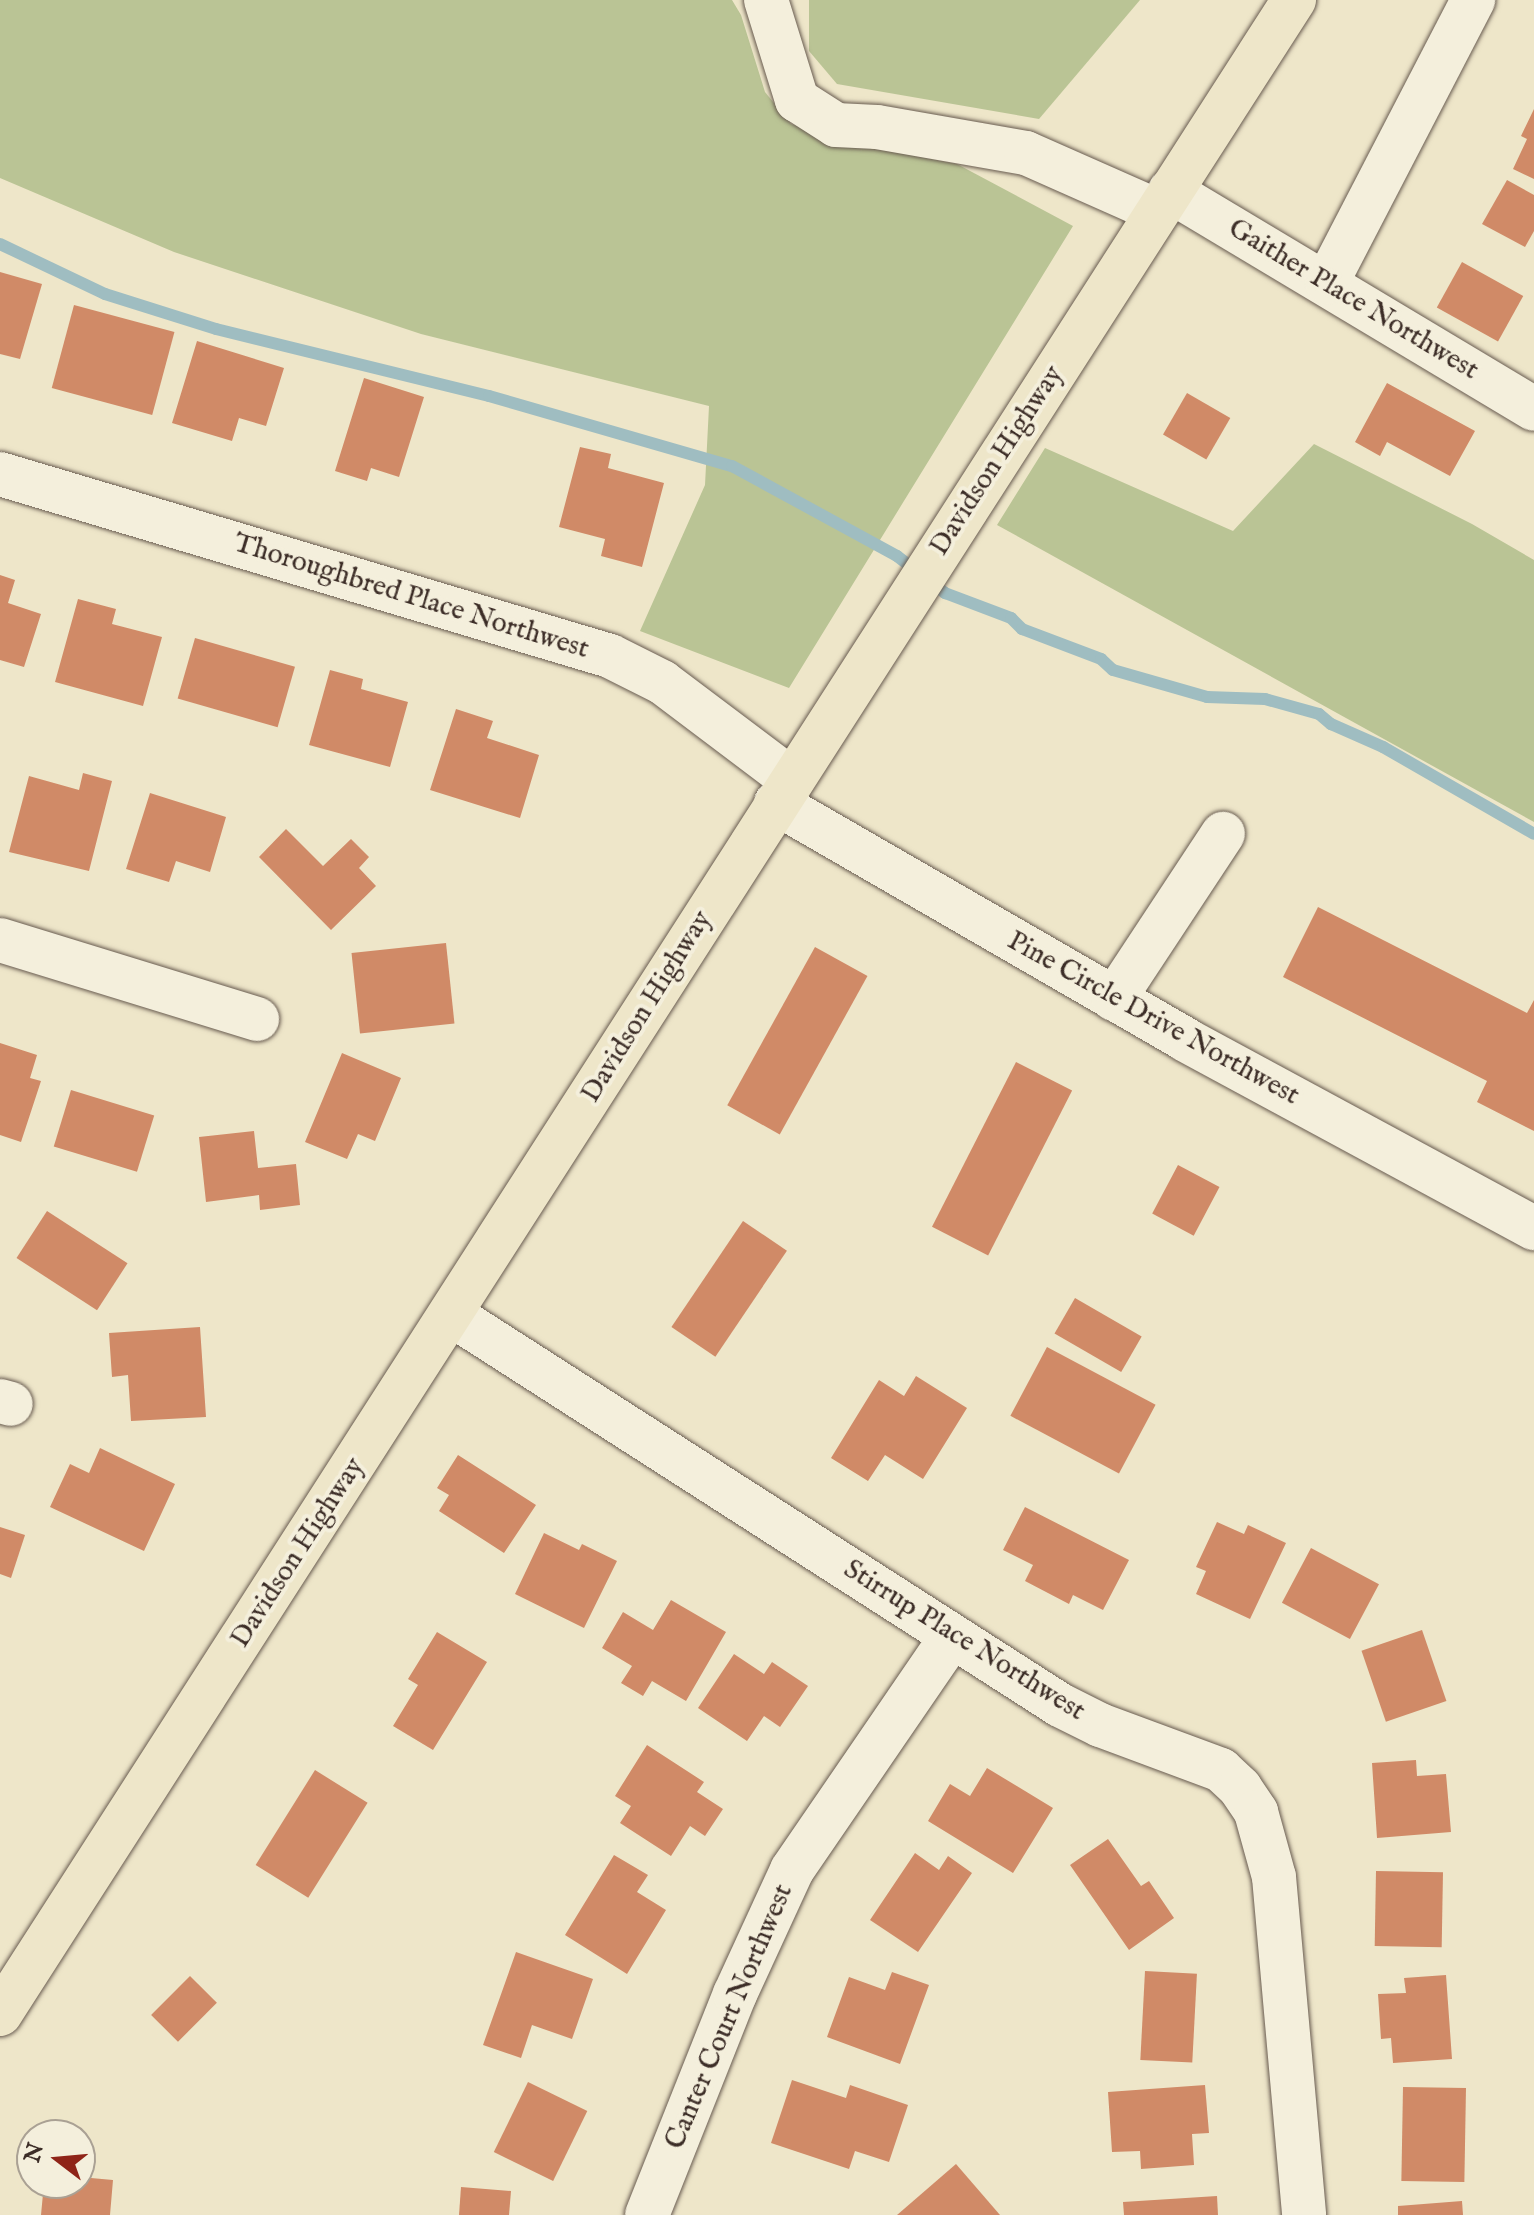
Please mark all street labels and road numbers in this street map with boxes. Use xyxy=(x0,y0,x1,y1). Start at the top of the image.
street label: Gaither Place Northwest xyxy=(1222,212,1484,388)
street label: Davidson Highway xyxy=(923,360,1071,562)
street label: Thoroughbred Place Northwest xyxy=(229,527,593,667)
street label: Davidson Highway xyxy=(574,905,720,1109)
street label: Pine Circle Drive Northwest xyxy=(1001,925,1305,1113)
street label: Davidson Highway xyxy=(224,1452,372,1654)
street label: Stirrup Place Northwest xyxy=(837,1553,1091,1729)
street label: Canter Court Northwest xyxy=(659,1879,801,2155)

